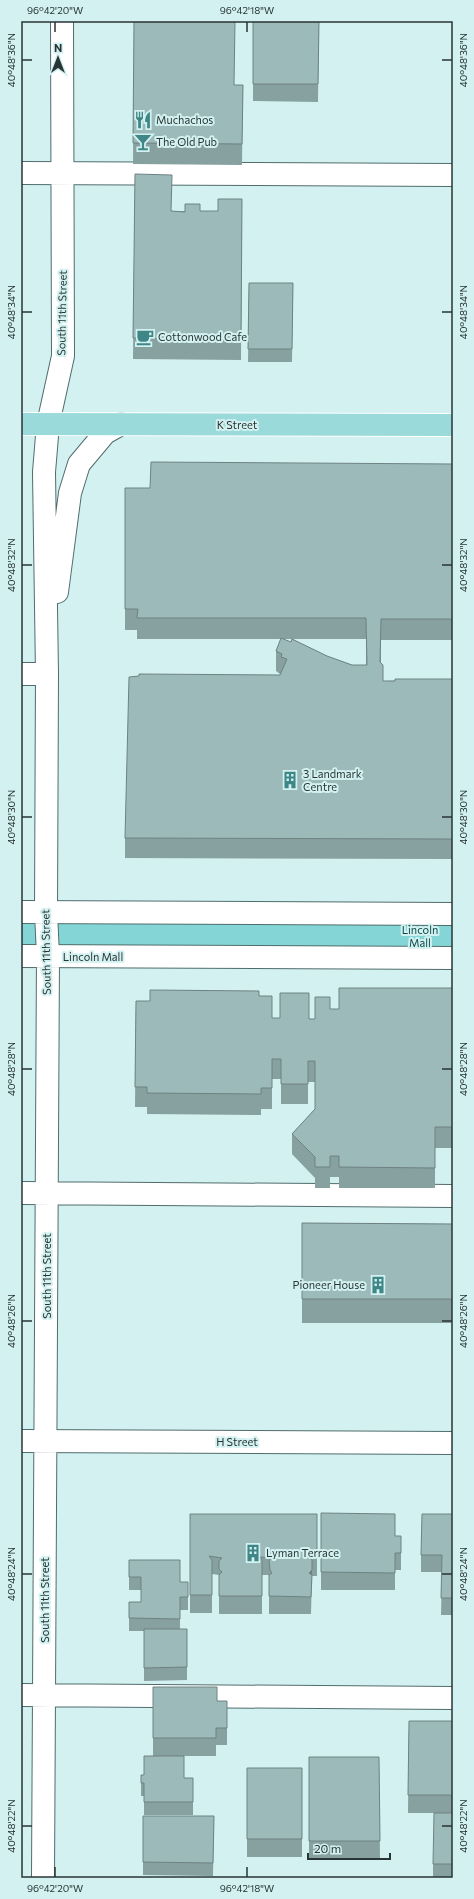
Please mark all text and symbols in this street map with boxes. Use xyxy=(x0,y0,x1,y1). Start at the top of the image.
text: 96°42'20"W xyxy=(27,4,83,16)
text: 96°42'18"W xyxy=(220,4,274,16)
text: 40°48'36"N xyxy=(5,33,17,87)
text: 40°48'36"N xyxy=(457,33,469,87)
north arrow xyxy=(38,38,78,78)
text: N xyxy=(54,41,62,54)
restaurant icon: Muchachos xyxy=(133,110,153,130)
place label: Muchachos xyxy=(156,113,213,126)
bar icon: The Old Pub xyxy=(133,132,153,152)
place label: The Old Pub xyxy=(156,135,217,148)
street label: South 11th Street xyxy=(54,270,69,356)
text: 40°48'34"N xyxy=(5,285,17,339)
text: 40°48'34"N xyxy=(457,285,469,339)
cafe icon: Cottonwood Cafe xyxy=(135,327,155,347)
place label: Cottonwood Cafe xyxy=(158,330,247,343)
street label: K Street xyxy=(217,418,258,431)
text: 40°48'32"N xyxy=(5,538,17,592)
text: 40°48'32"N xyxy=(457,538,469,592)
place label: 3 Landmark Centre xyxy=(303,767,362,793)
building icon: 3 Landmark Centre xyxy=(280,770,300,790)
text: 40°48'30"N xyxy=(5,790,17,844)
text: 40°48'30"N xyxy=(457,790,469,844)
street label: South 11th Street xyxy=(38,909,53,995)
park label: Lincoln Mall xyxy=(402,923,438,949)
street label: Lincoln Mall xyxy=(63,950,123,963)
text: 40°48'28"N xyxy=(5,1042,17,1096)
text: 40°48'28"N xyxy=(457,1042,469,1096)
street label: South 11th Street xyxy=(40,1233,53,1319)
building icon: Pioneer House xyxy=(368,1275,388,1295)
place label: Pioneer House xyxy=(293,1278,365,1291)
text: 40°48'26"N xyxy=(5,1294,17,1348)
text: 40°48'26"N xyxy=(457,1294,469,1348)
street label: H Street xyxy=(216,1435,258,1448)
building icon: Lyman Terrace xyxy=(243,1543,263,1563)
place label: Lyman Terrace xyxy=(266,1546,339,1559)
text: 40°48'24"N xyxy=(5,1547,17,1601)
text: 40°48'24"N xyxy=(457,1547,469,1601)
street label: South 11th Street xyxy=(38,1557,51,1643)
text: 40°48'22"N xyxy=(5,1799,17,1853)
text: 40°48'22"N xyxy=(457,1799,469,1853)
scale bar xyxy=(308,1835,390,1861)
text: 20 m xyxy=(314,1841,341,1855)
text: 96°42'20"W xyxy=(27,1882,83,1894)
text: 96°42'18"W xyxy=(220,1882,274,1894)

